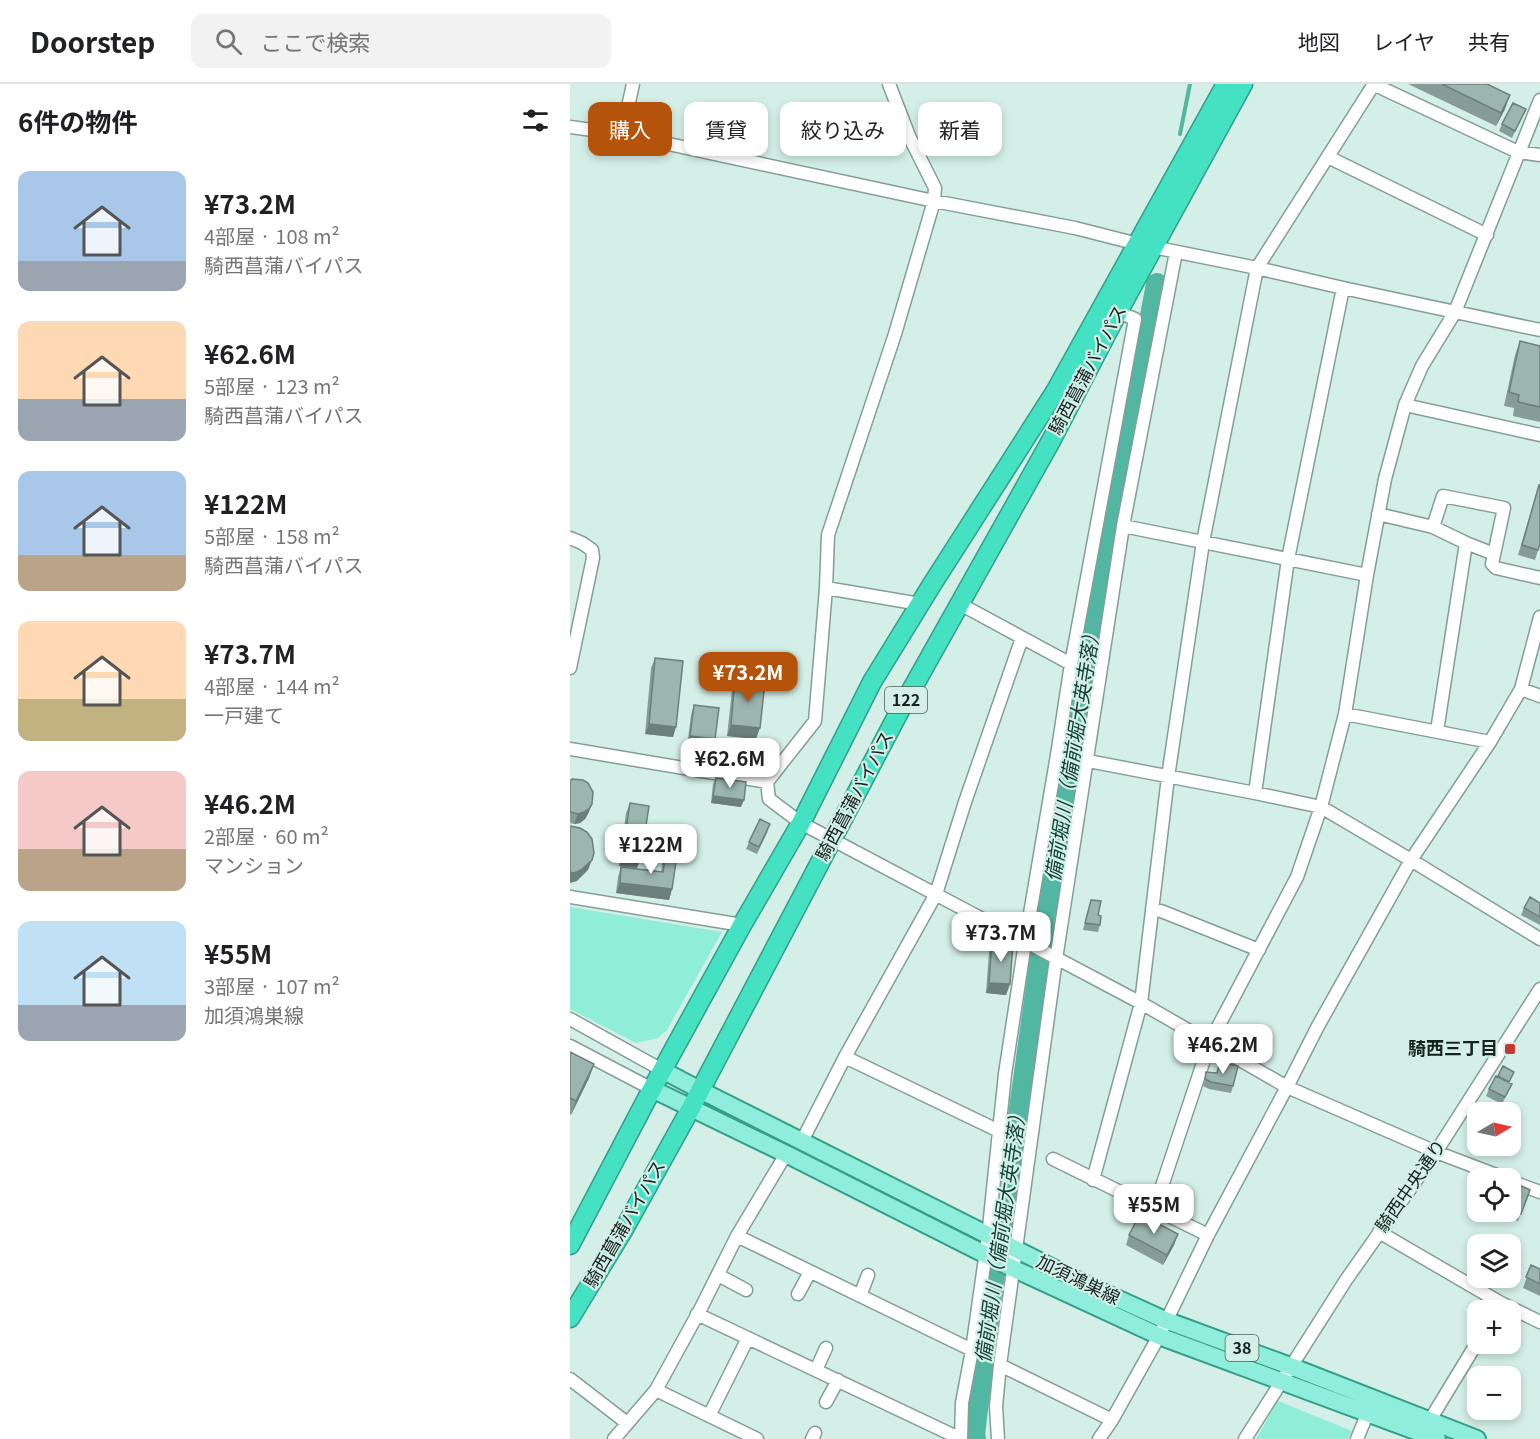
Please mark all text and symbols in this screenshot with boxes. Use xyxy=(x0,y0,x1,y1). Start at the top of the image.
search box xyxy=(191,14,611,68)
text: Doorstep xyxy=(30,21,155,61)
icon: search xyxy=(212,25,245,58)
text: ここで検索 xyxy=(260,25,370,57)
text: 地図 xyxy=(1298,26,1340,56)
text: レイヤ xyxy=(1373,26,1435,56)
text: 共有 xyxy=(1468,26,1510,56)
text: 6件の物件 xyxy=(18,102,137,139)
chip: 購入 xyxy=(588,102,672,156)
chip: 賃貸 xyxy=(684,102,768,156)
chip: 絞り込み xyxy=(780,102,906,156)
chip: 新着 xyxy=(918,102,1002,156)
icon: filters xyxy=(519,104,552,137)
text: ¥73.2M xyxy=(204,184,296,221)
icon: home xyxy=(66,195,138,267)
text: 4部屋 · 108 m² xyxy=(204,221,340,250)
text: 騎西菖蒲バイパス xyxy=(204,250,364,279)
street label: 騎西菖蒲バイパス xyxy=(1041,300,1131,439)
text: ¥62.6M xyxy=(204,334,296,371)
icon: home xyxy=(66,345,138,417)
text: 5部屋 · 123 m² xyxy=(204,371,340,400)
text: 騎西菖蒲バイパス xyxy=(204,400,364,429)
text: ¥122M xyxy=(204,484,288,521)
icon: home xyxy=(66,495,138,567)
text: 5部屋 · 158 m² xyxy=(204,521,340,550)
text: 騎西菖蒲バイパス xyxy=(204,550,364,579)
water label: 備前堀川（備前堀大英寺落） xyxy=(1037,622,1106,883)
text: ¥73.7M xyxy=(204,634,296,671)
icon: home xyxy=(66,645,138,717)
pin: ¥73.2M xyxy=(699,652,797,703)
text: ¥73.2M xyxy=(713,657,783,686)
text: 4部屋 · 144 m² xyxy=(204,671,340,700)
road number: 122 xyxy=(885,687,927,713)
text: 一戸建て xyxy=(204,700,284,729)
street label: 騎西菖蒲バイパス xyxy=(808,726,898,865)
pin: ¥62.6M xyxy=(681,738,779,789)
text: ¥62.6M xyxy=(695,743,765,772)
text: ¥46.2M xyxy=(204,784,296,821)
icon: home xyxy=(66,795,138,867)
text: 2部屋 · 60 m² xyxy=(204,821,329,850)
pin: ¥122M xyxy=(609,824,693,875)
text: ¥122M xyxy=(619,829,683,858)
text: マンション xyxy=(204,850,304,879)
pin: ¥73.7M xyxy=(952,912,1050,963)
text: ¥73.7M xyxy=(966,917,1036,946)
text: ¥55M xyxy=(204,934,272,971)
icon: home xyxy=(66,945,138,1017)
text: 3部屋 · 107 m² xyxy=(204,971,340,1000)
text: 加須鴻巣線 xyxy=(204,1000,304,1029)
pin: ¥46.2M xyxy=(1174,1024,1272,1075)
text: ¥46.2M xyxy=(1188,1029,1258,1058)
place label: 騎西三丁目 xyxy=(1408,1034,1498,1060)
marker: 騎西三丁目 xyxy=(1503,1042,1517,1056)
north arrow xyxy=(1467,1102,1521,1156)
map controls xyxy=(1467,1102,1521,1420)
water label: 備前堀川（備前堀大英寺落） xyxy=(967,1103,1032,1365)
street label: 騎西中央通り xyxy=(1368,1133,1451,1237)
street label: 騎西菖蒲バイパス xyxy=(576,1154,670,1292)
button: locate xyxy=(1467,1168,1521,1222)
pin: ¥55M xyxy=(1118,1184,1190,1235)
text: ¥55M xyxy=(1128,1189,1180,1218)
button: layers xyxy=(1467,1234,1521,1288)
street label: 加須鴻巣線 xyxy=(1033,1247,1125,1310)
button: + xyxy=(1467,1300,1521,1354)
road number: 38 xyxy=(1226,1335,1258,1361)
button: − xyxy=(1467,1366,1521,1420)

